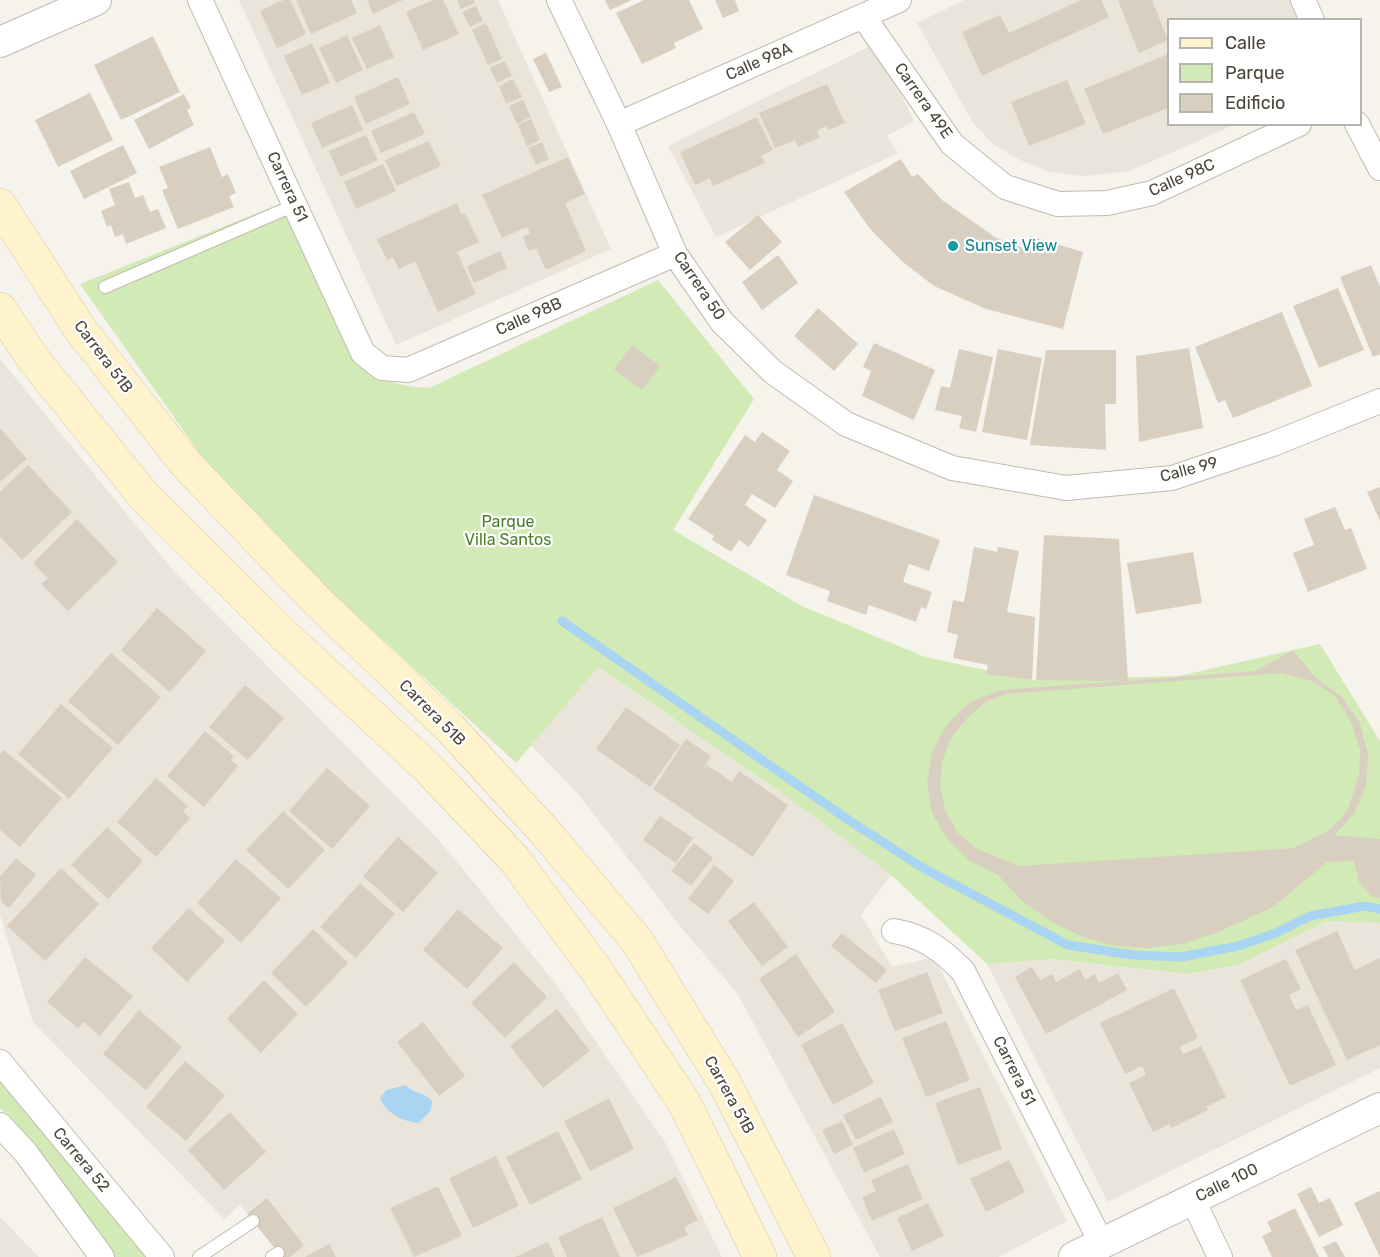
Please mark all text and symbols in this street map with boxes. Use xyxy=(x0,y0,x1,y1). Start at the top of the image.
legend xyxy=(1167,18,1362,126)
text: Calle xyxy=(1225,32,1266,54)
street label: Calle 98A xyxy=(723,39,795,85)
street label: Carrera 49E xyxy=(890,59,956,143)
text: Parque xyxy=(1225,62,1285,84)
text: Edificio xyxy=(1225,92,1285,114)
street label: Carrera 51 xyxy=(262,149,312,225)
street label: Calle 98C xyxy=(1146,155,1218,201)
place label: Sunset View xyxy=(965,236,1057,256)
marker: Sunset View xyxy=(946,239,960,253)
street label: Carrera 50 xyxy=(669,248,729,324)
street label: Calle 98B xyxy=(493,294,565,340)
street label: Carrera 51B xyxy=(69,317,137,397)
street label: Calle 99 xyxy=(1158,453,1220,487)
park label: Parque Villa Santos xyxy=(465,512,551,550)
street label: Carrera 51B xyxy=(395,676,469,750)
street label: Carrera 51 xyxy=(988,1033,1040,1109)
street label: Carrera 51B xyxy=(700,1053,758,1137)
street label: Carrera 52 xyxy=(49,1124,113,1196)
street label: Calle 100 xyxy=(1193,1160,1261,1206)

